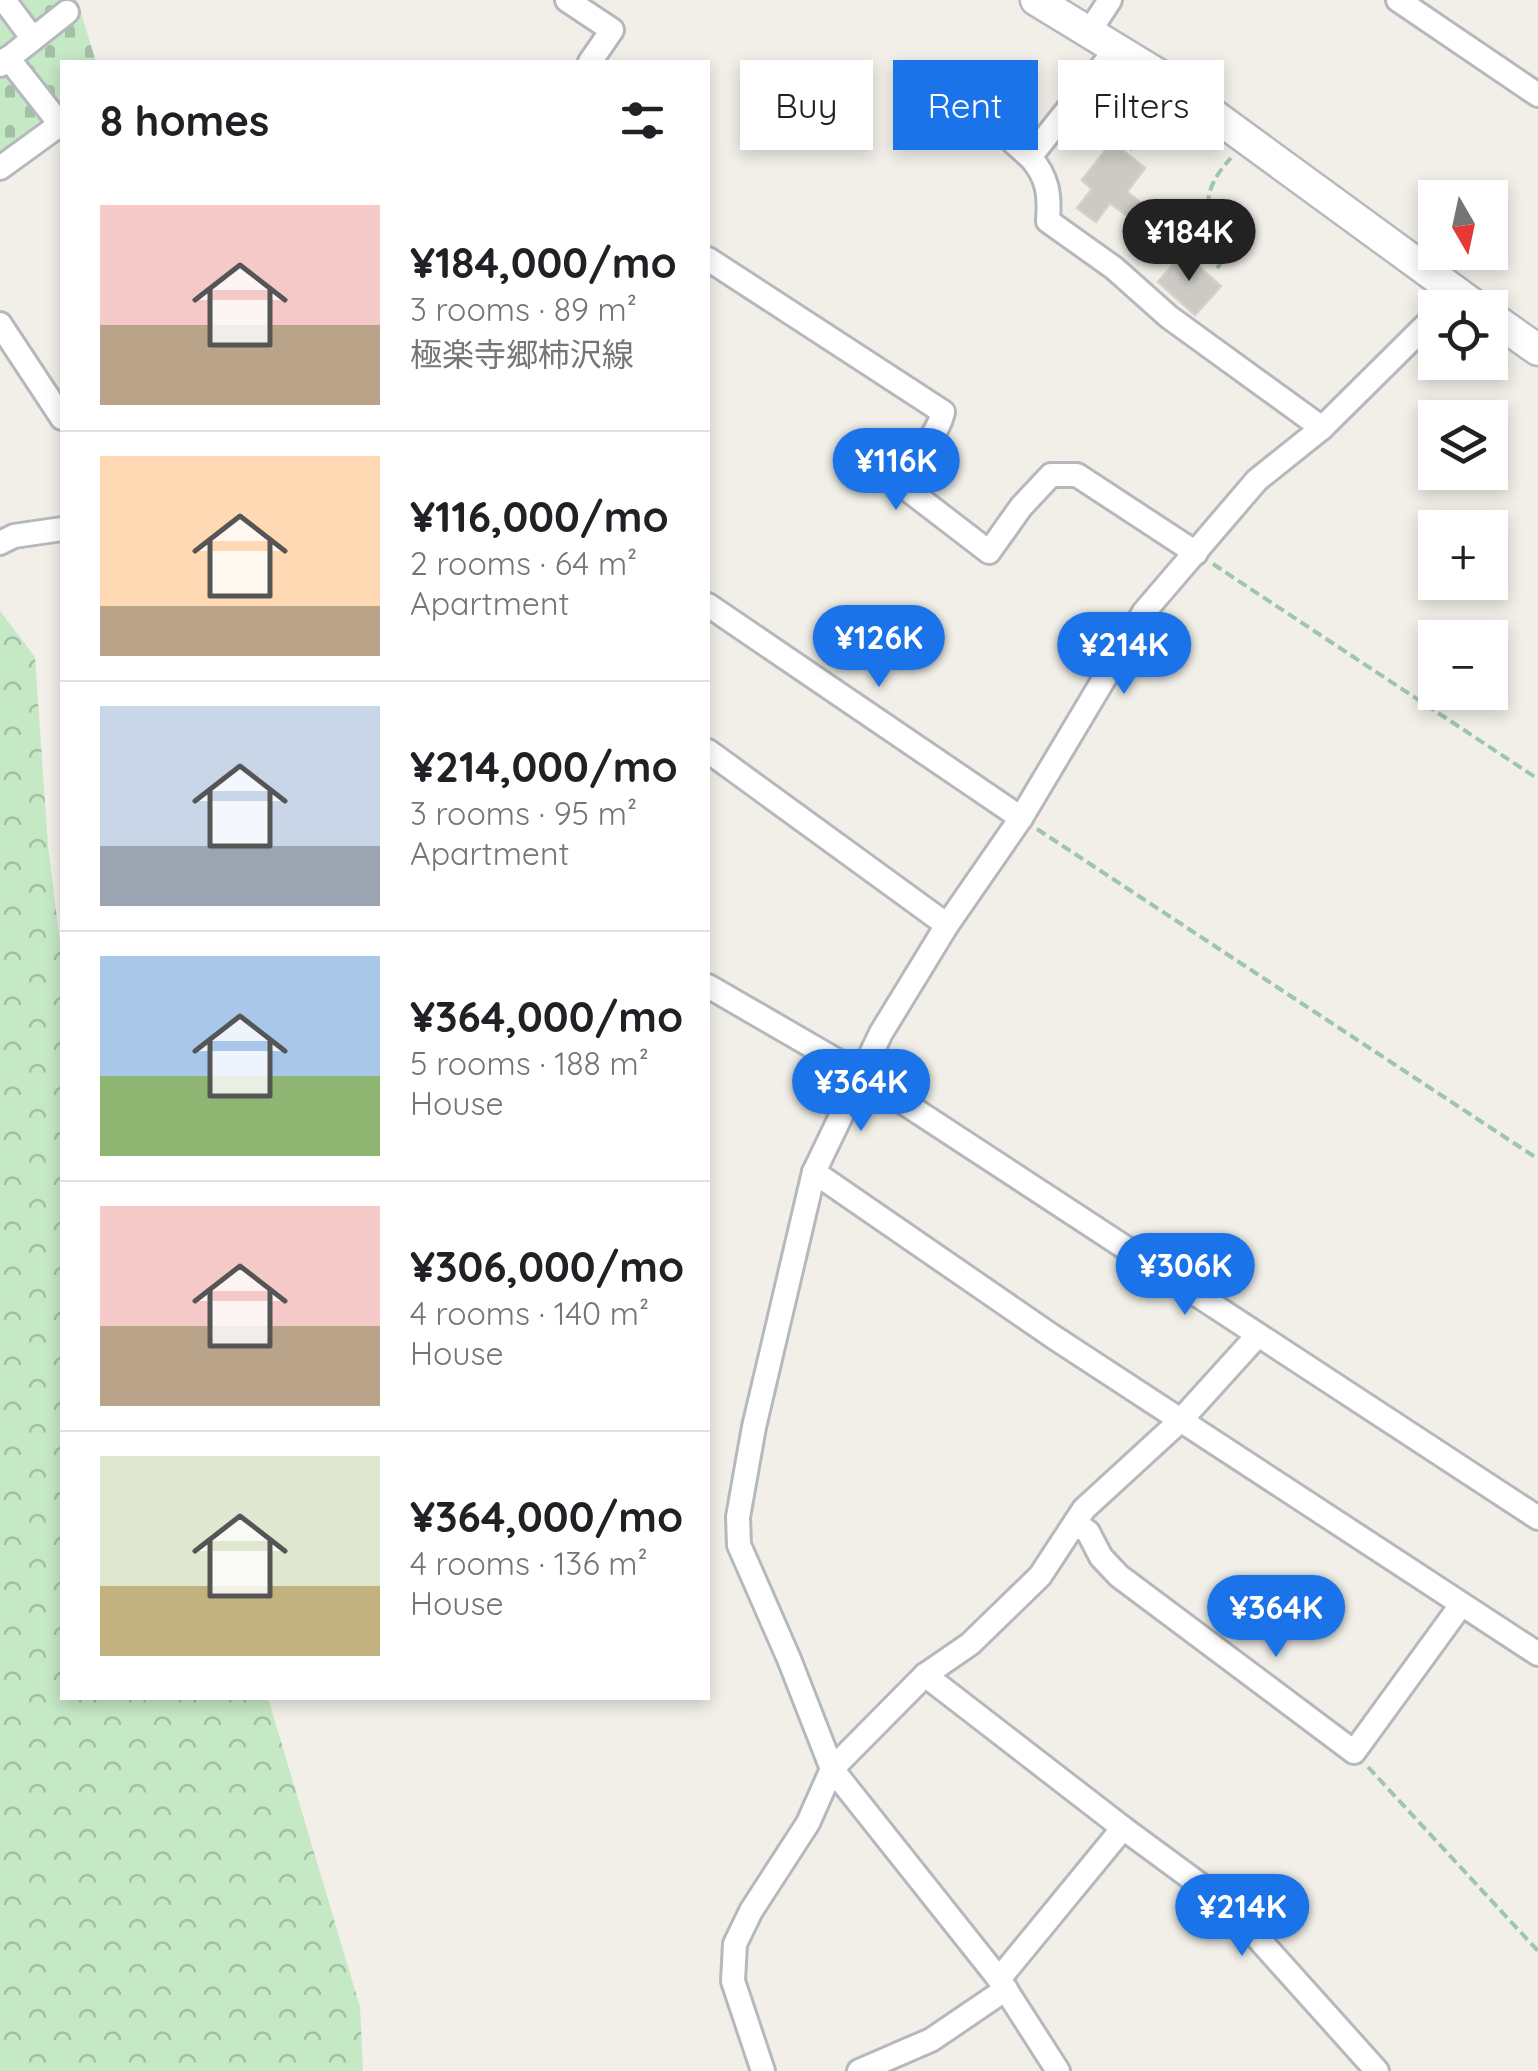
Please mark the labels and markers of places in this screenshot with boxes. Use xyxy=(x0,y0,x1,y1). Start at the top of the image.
pin: ¥184K xyxy=(1119,199,1259,284)
pin: ¥116K xyxy=(826,428,966,513)
pin: ¥126K xyxy=(809,605,949,690)
pin: ¥214K xyxy=(1054,612,1194,697)
pin: ¥364K xyxy=(791,1049,931,1134)
pin: ¥306K xyxy=(1115,1233,1255,1318)
pin: ¥364K xyxy=(1206,1575,1346,1660)
pin: ¥214K xyxy=(1172,1874,1312,1959)

